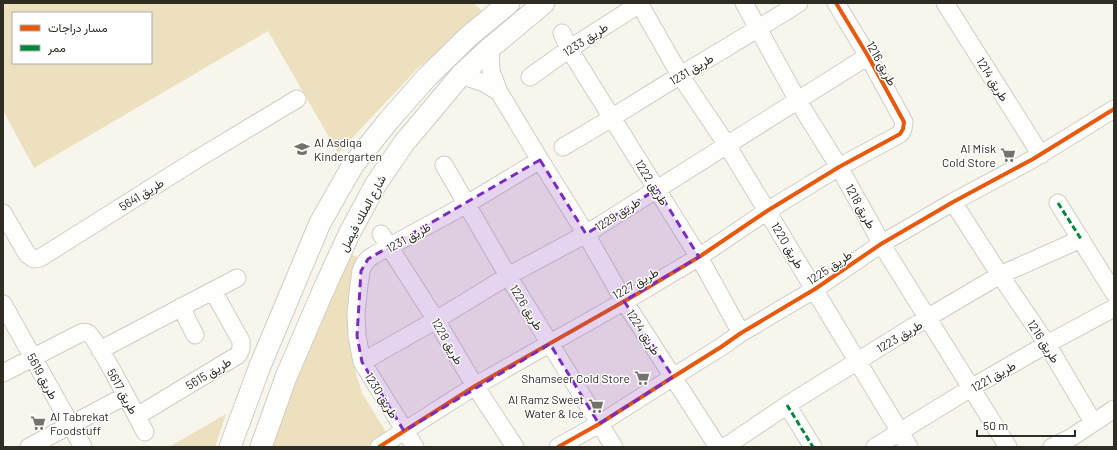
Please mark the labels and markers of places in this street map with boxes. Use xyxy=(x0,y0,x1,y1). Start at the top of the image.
place label: Al Asdiqa Kindergarten xyxy=(314,135,382,163)
school or university icon: Al Asdiqa Kindergarten xyxy=(293,140,311,158)
place label: Al Misk Cold Store xyxy=(942,141,996,169)
supermarket icon: Al Misk Cold Store xyxy=(999,146,1017,164)
supermarket icon: Shamseer Cold Store xyxy=(633,369,651,387)
place label: Shamseer Cold Store xyxy=(521,371,630,385)
place label: Al Ramz Sweet Water & Ice xyxy=(508,392,584,420)
supermarket icon: Al Ramz Sweet Water & Ice xyxy=(587,397,605,415)
place label: Al Tabrekat Foodstuff xyxy=(50,409,109,437)
supermarket icon: Al Tabrekat Foodstuff xyxy=(29,414,47,432)

